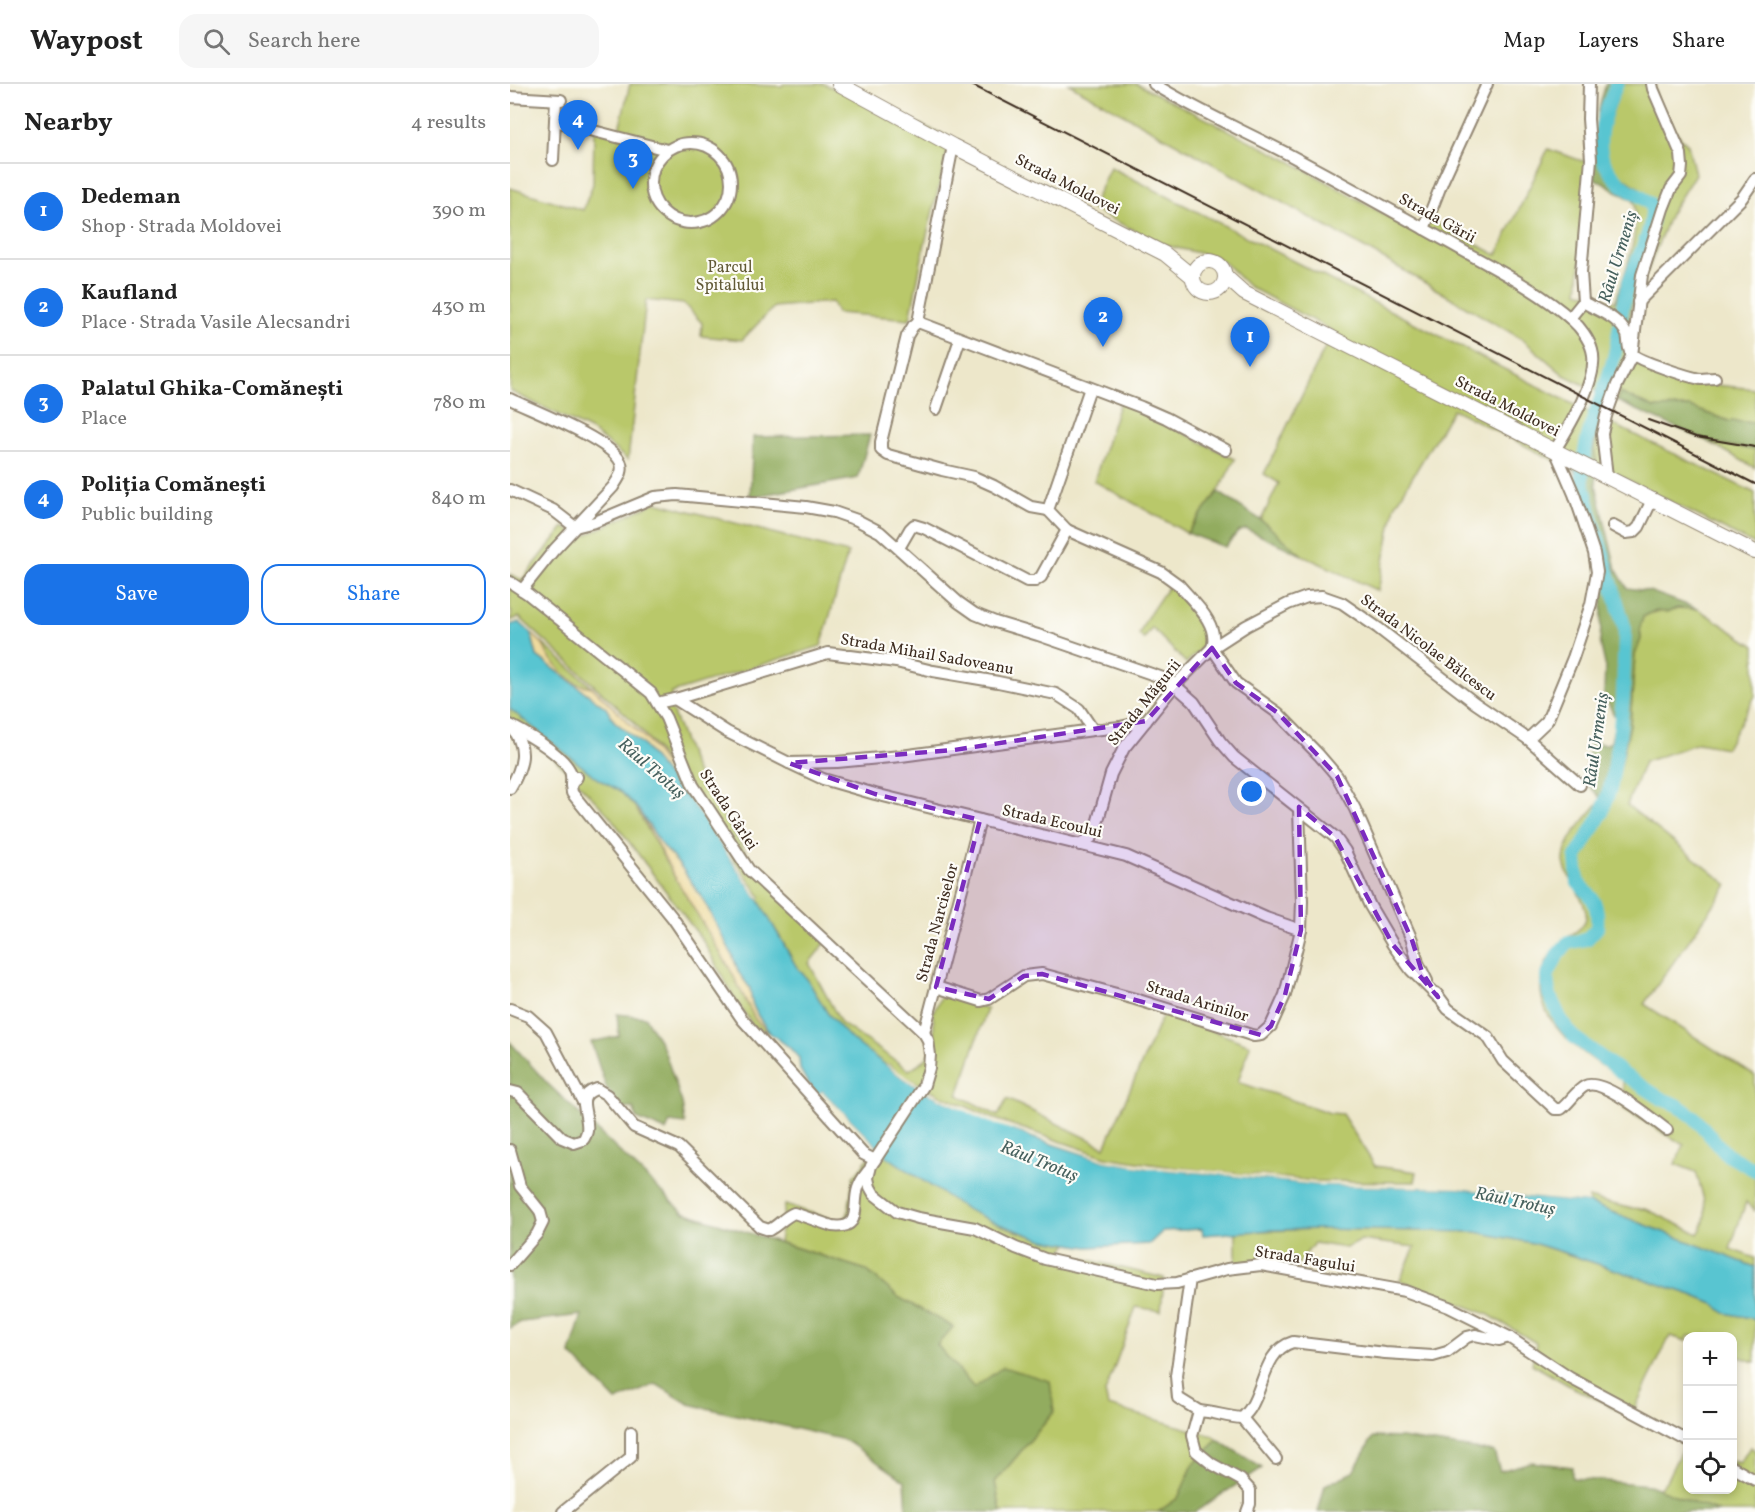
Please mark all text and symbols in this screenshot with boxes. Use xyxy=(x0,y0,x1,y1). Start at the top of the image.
search box xyxy=(179,14,599,68)
text: Waypost xyxy=(30,22,143,61)
icon: search xyxy=(200,25,233,58)
text: Search here xyxy=(248,26,360,57)
text: Map xyxy=(1503,27,1545,56)
text: Layers xyxy=(1578,27,1639,56)
text: Share xyxy=(1672,27,1725,56)
pin: 4 xyxy=(558,100,598,150)
text: Nearby xyxy=(24,105,113,141)
text: 4 results xyxy=(411,109,486,137)
pin: 3 xyxy=(614,140,652,189)
street label: Strada Moldovei xyxy=(1011,149,1123,221)
text: Dedeman xyxy=(81,182,181,213)
street label: Strada Gării xyxy=(1394,189,1480,249)
text: 1 xyxy=(39,197,48,225)
text: 390 m xyxy=(432,197,486,225)
water label: Râul Urmeniș xyxy=(1593,207,1645,306)
text: Shop · Strada Moldovei xyxy=(81,213,282,241)
park label: Parcul Spitalului xyxy=(696,257,765,297)
text: Kaufland xyxy=(81,278,178,309)
text: 2 xyxy=(38,293,49,321)
text: 430 m xyxy=(431,293,486,321)
pin: 2 xyxy=(1084,298,1122,347)
text: Place · Strada Vasile Alecsandri xyxy=(81,309,350,337)
pin: 1 xyxy=(1230,318,1270,367)
street label: Strada Moldovei xyxy=(1451,371,1563,443)
text: Palatul Ghika-Comănești xyxy=(81,374,343,405)
text: 3 xyxy=(38,389,49,417)
text: 780 m xyxy=(433,389,486,417)
text: Place xyxy=(81,405,127,433)
text: Poliția Comănești xyxy=(81,470,266,501)
text: 4 xyxy=(37,485,50,513)
text: 840 m xyxy=(431,485,486,513)
text: Public building xyxy=(81,501,213,529)
button: Save xyxy=(24,564,249,625)
button: Share xyxy=(261,564,486,625)
street label: Strada Nicolae Bălcescu xyxy=(1355,589,1501,707)
street label: Strada Mihail Sadoveanu xyxy=(838,629,1016,681)
street label: Strada Măgurii xyxy=(1103,655,1187,751)
water label: Râul Urmeniș xyxy=(1578,691,1616,789)
water label: Râul Trotuș xyxy=(612,733,690,806)
street label: Strada Gârlei xyxy=(693,765,763,855)
your location xyxy=(1237,777,1266,806)
street label: Strada Ecoului xyxy=(1000,800,1104,844)
street label: Strada Narciselor xyxy=(912,861,965,985)
street label: Strada Arinilor xyxy=(1143,976,1251,1028)
water label: Râul Trotuș xyxy=(996,1135,1082,1189)
water label: Râul Trotuș xyxy=(1472,1181,1558,1223)
street label: Strada Fagului xyxy=(1253,1241,1357,1279)
map controls xyxy=(1683,1332,1737,1494)
button: + xyxy=(1683,1332,1737,1386)
button: − xyxy=(1683,1386,1737,1440)
button: locate xyxy=(1683,1440,1737,1494)

